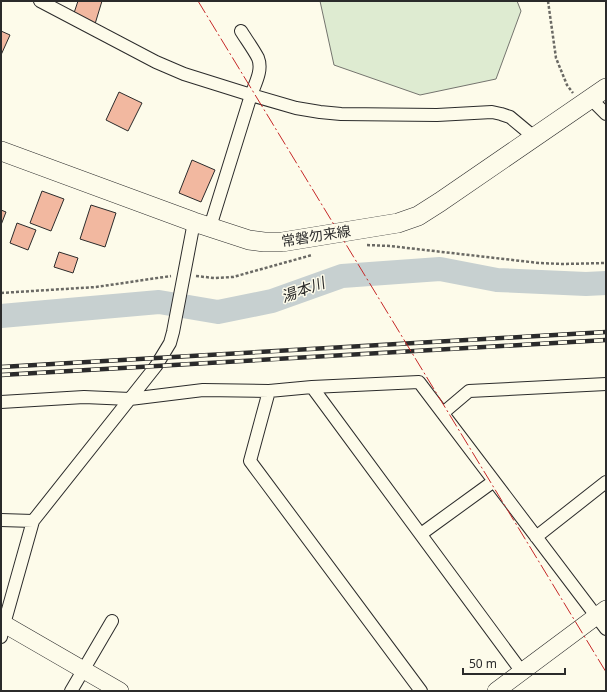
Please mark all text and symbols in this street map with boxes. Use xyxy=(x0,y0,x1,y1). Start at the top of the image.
street label: 常磐勿来線 xyxy=(280,221,352,250)
water label: 湯本川 xyxy=(278,271,329,306)
scale bar xyxy=(463,650,565,676)
text: 50 m xyxy=(469,655,497,672)

